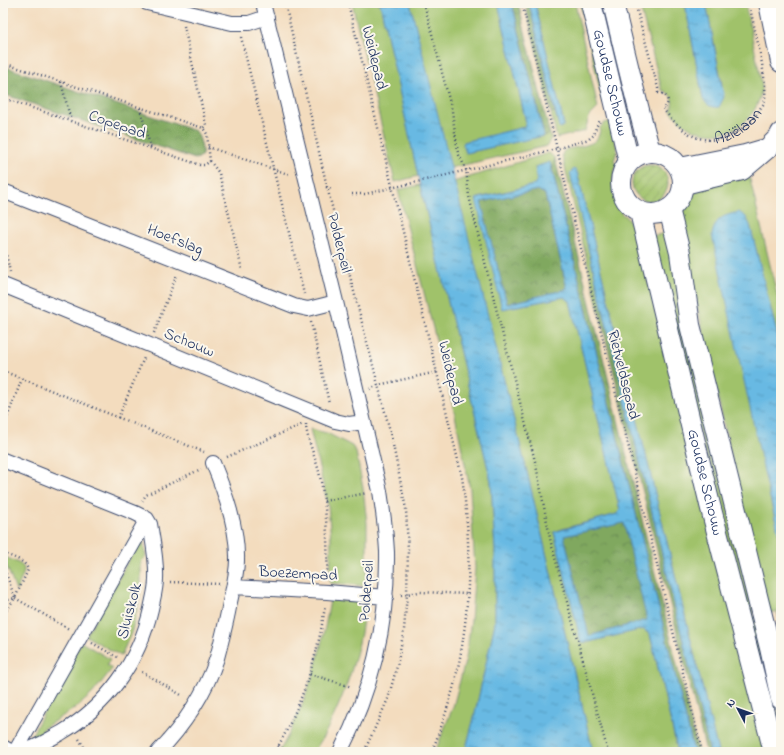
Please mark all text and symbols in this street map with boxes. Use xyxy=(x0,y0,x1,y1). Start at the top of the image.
street label: Weidepad xyxy=(354,24,394,92)
street label: Goudse Schouw xyxy=(586,27,634,138)
street label: Copepad xyxy=(85,104,149,146)
street label: Aziëlaan xyxy=(712,104,769,152)
street label: Polderpeil xyxy=(320,210,358,276)
street label: Hoefslag xyxy=(143,218,207,262)
street label: Schouw xyxy=(160,322,218,364)
street label: Rietveldsepad xyxy=(600,328,646,422)
street label: Weidepad xyxy=(431,339,469,407)
street label: Goudse Schouw xyxy=(680,427,729,538)
street label: Polderpeil xyxy=(353,559,381,622)
street label: Boezempad xyxy=(257,560,338,588)
street label: Sluiskolk xyxy=(111,579,149,642)
north arrow xyxy=(718,689,758,729)
text: N xyxy=(723,695,740,711)

